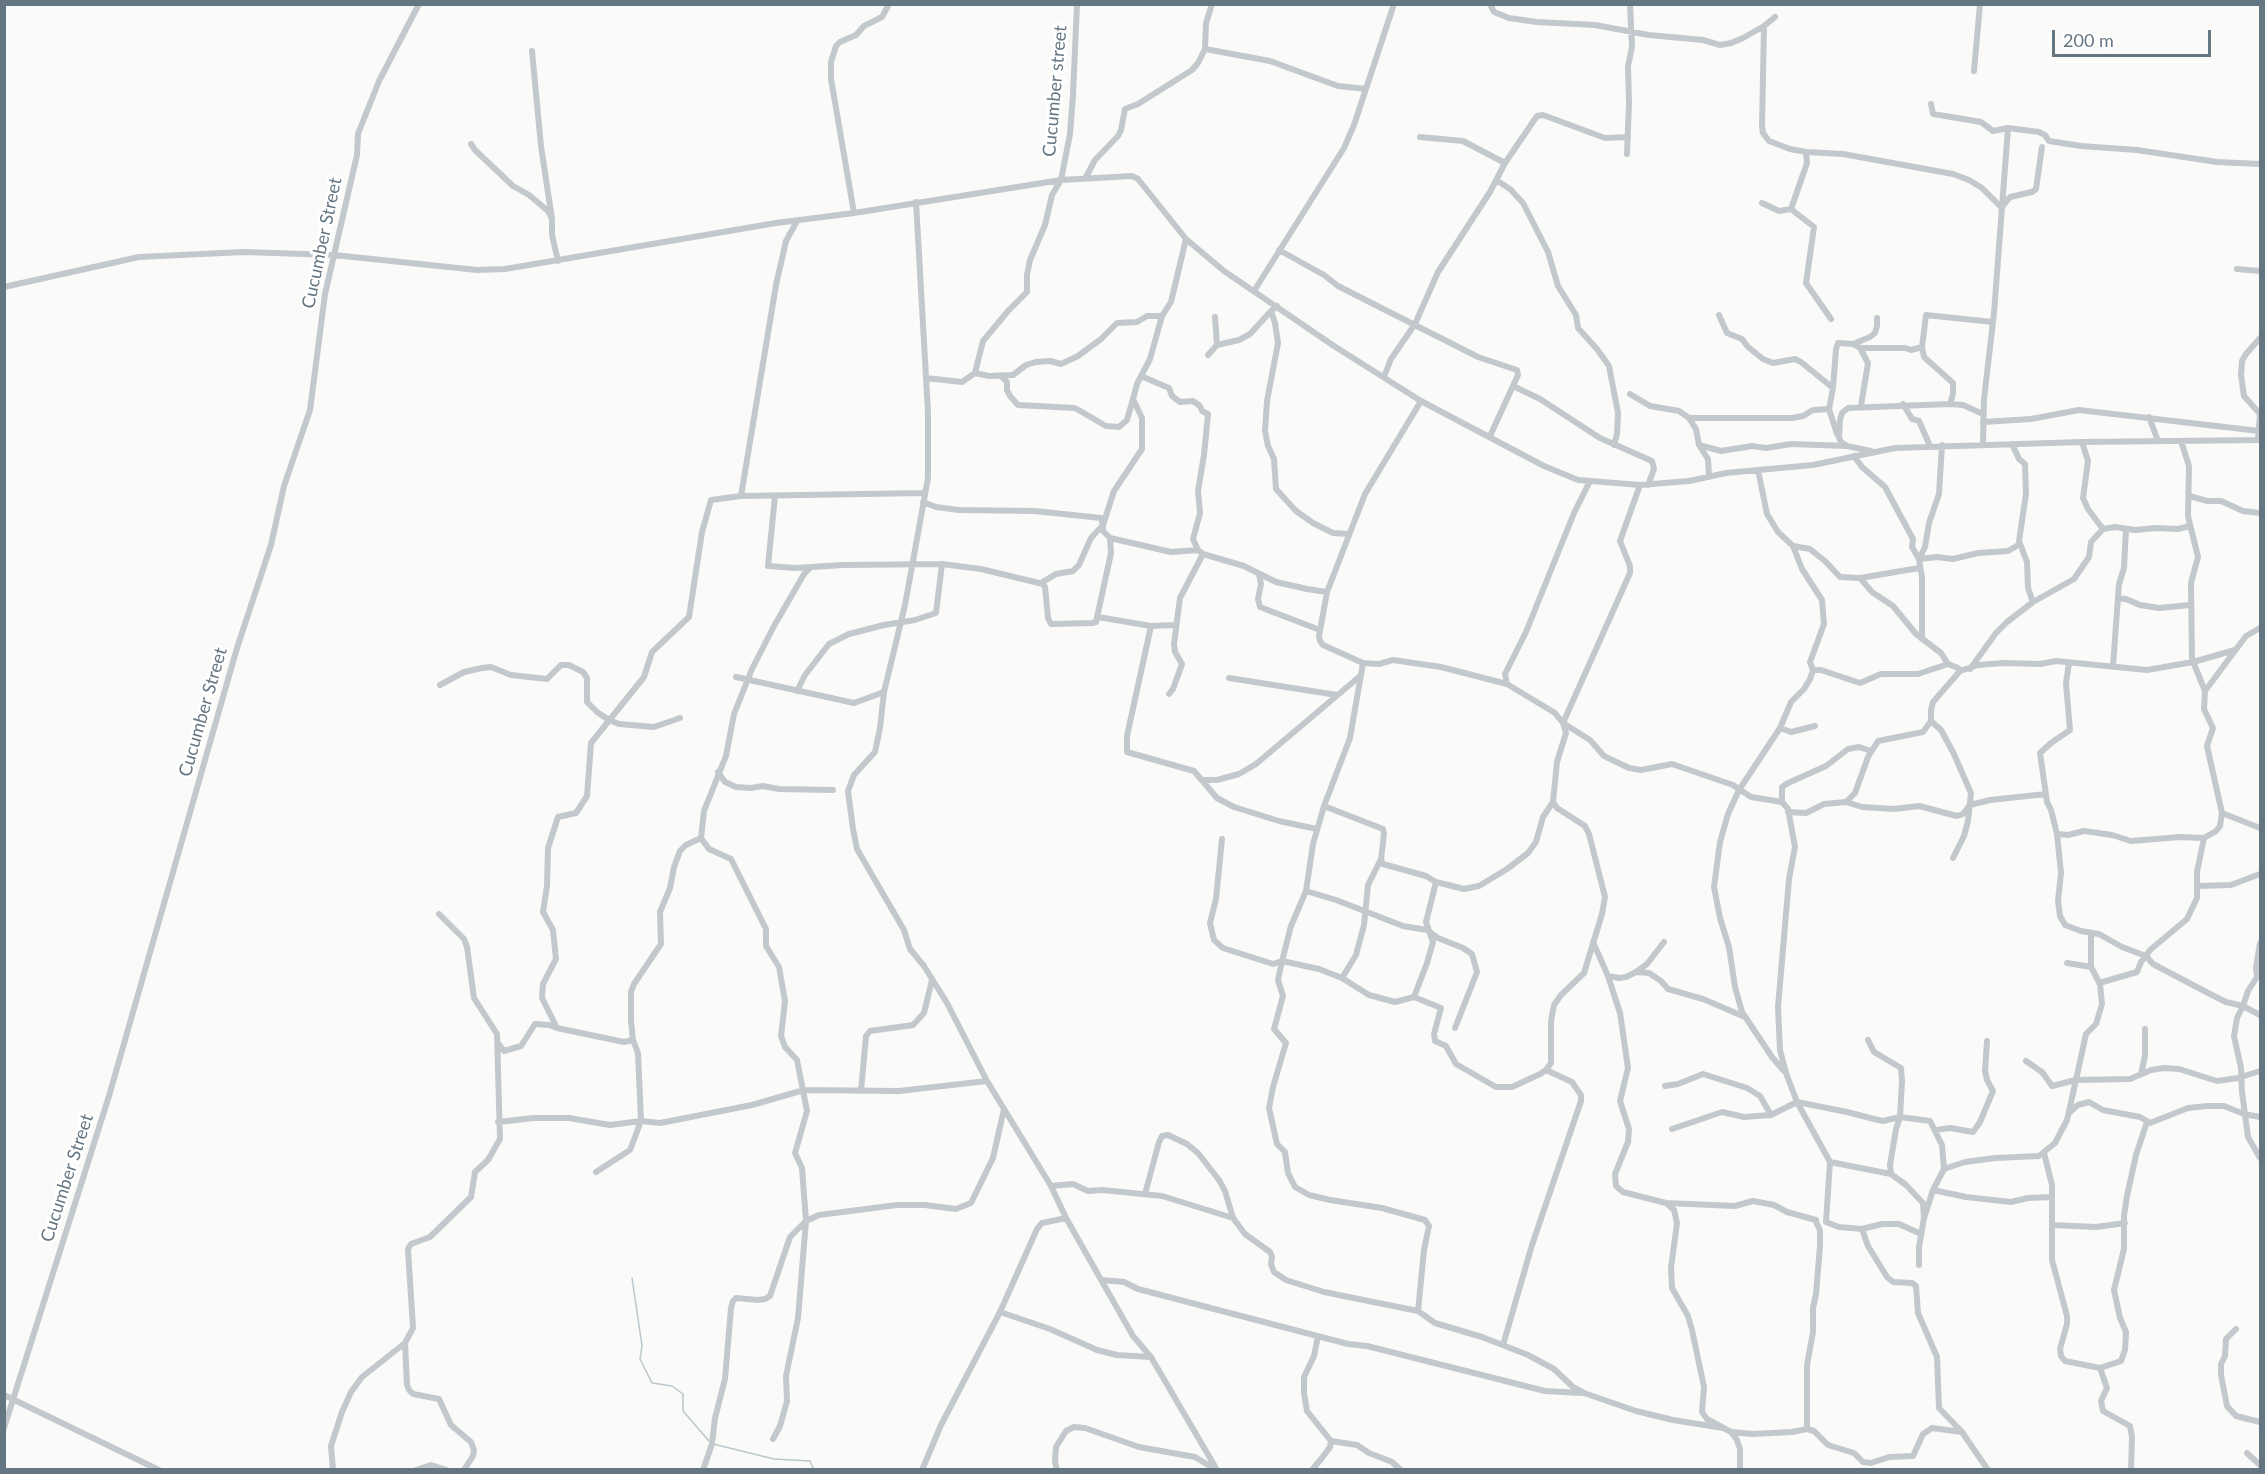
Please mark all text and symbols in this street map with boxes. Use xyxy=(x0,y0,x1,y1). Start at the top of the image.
scale bar xyxy=(2055,18,2214,56)
street label: Cucumber street xyxy=(1038,24,1072,158)
text: 200 m xyxy=(2063,29,2114,51)
street label: Cucumber Street xyxy=(298,175,346,311)
street label: Cucumber Street xyxy=(174,645,232,779)
street label: Cucumber Street xyxy=(36,1111,98,1245)

